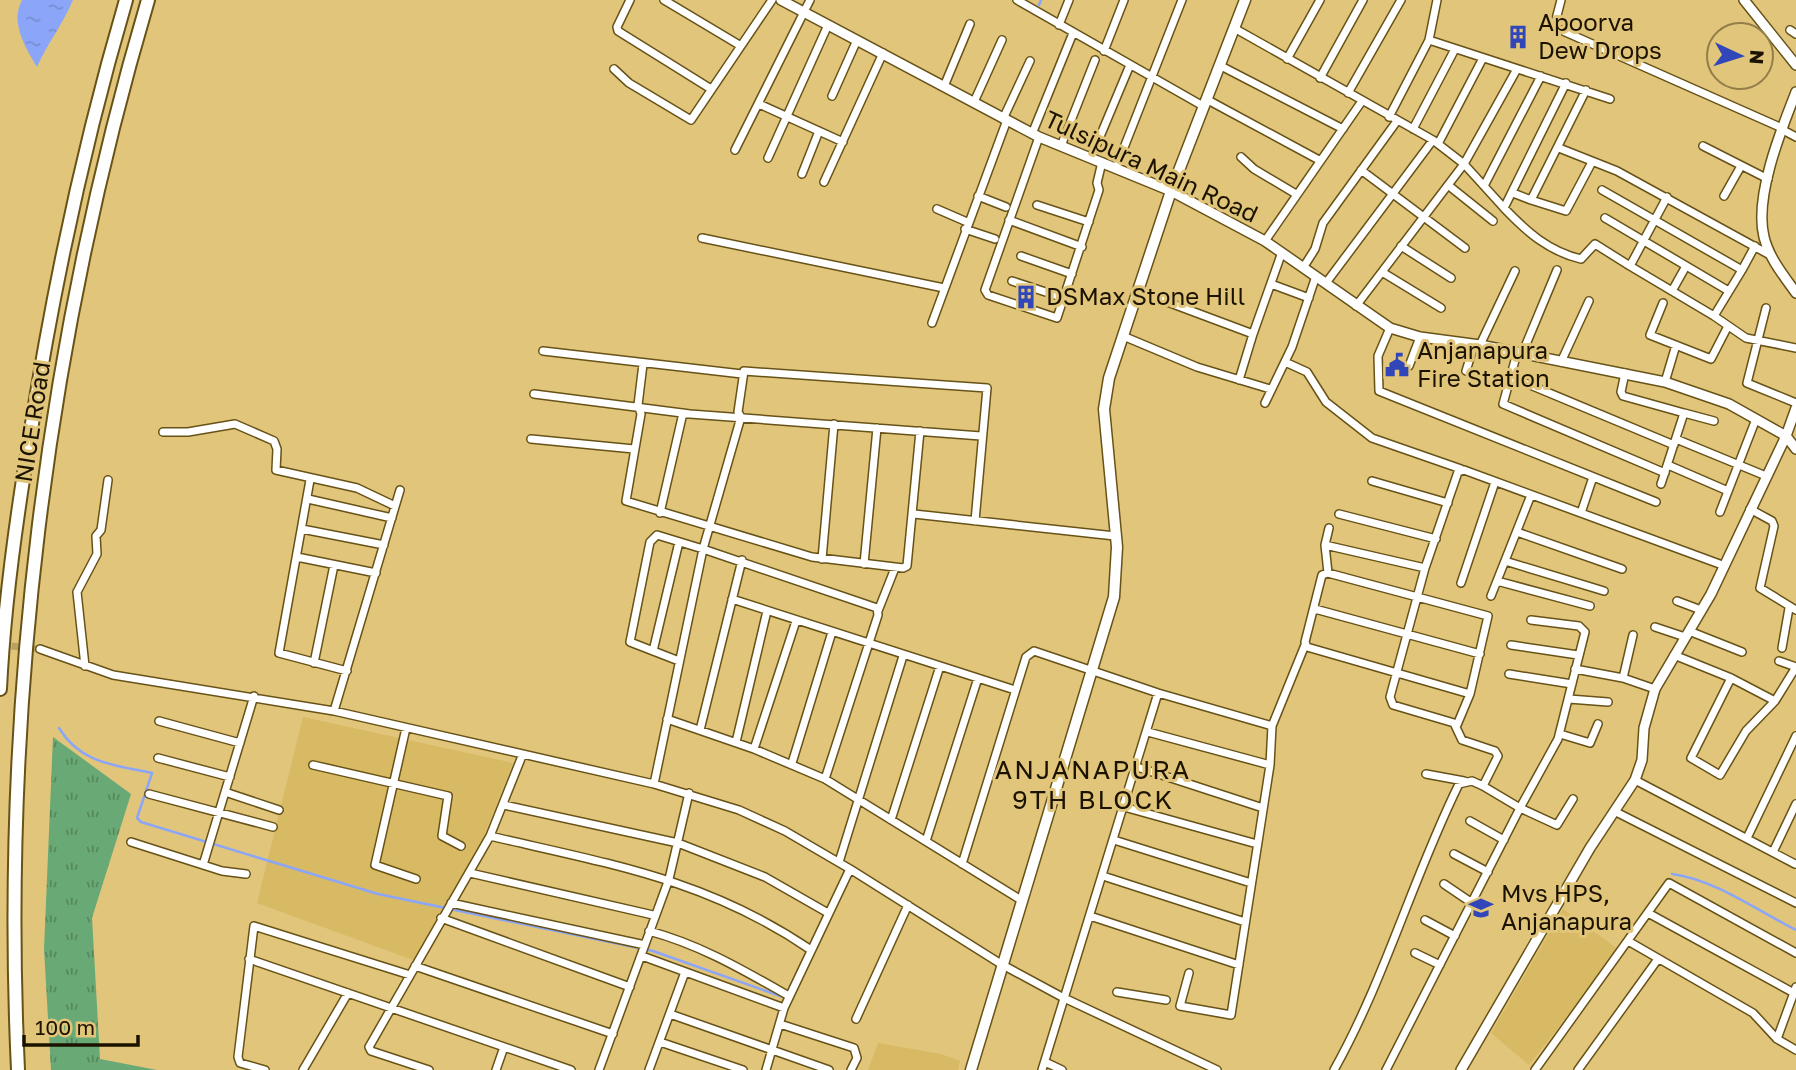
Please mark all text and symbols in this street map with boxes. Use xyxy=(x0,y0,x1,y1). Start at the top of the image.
place label: Apoorva Dew Drops xyxy=(1538,7,1662,64)
north arrow xyxy=(1705,21,1775,91)
building icon: Apoorva Dew Drops xyxy=(1504,23,1532,51)
text: N xyxy=(1745,49,1769,65)
street label: Tulsipura Main Road xyxy=(1040,103,1263,228)
place label: DSMax Stone Hill xyxy=(1046,281,1245,310)
building icon: DSMax Stone Hill xyxy=(1012,283,1040,311)
place label: Anjanapura Fire Station xyxy=(1417,335,1550,392)
public building icon: Anjanapura Fire Station xyxy=(1383,351,1411,379)
street label: NICE Road xyxy=(8,359,55,484)
district label: ANJANAPURA 9TH BLOCK xyxy=(995,754,1191,815)
place label: Mvs HPS, Anjanapura xyxy=(1501,878,1632,935)
school or university icon: Mvs HPS, Anjanapura xyxy=(1467,894,1495,922)
scale bar xyxy=(24,1004,138,1048)
text: 100 m xyxy=(35,1014,95,1040)

